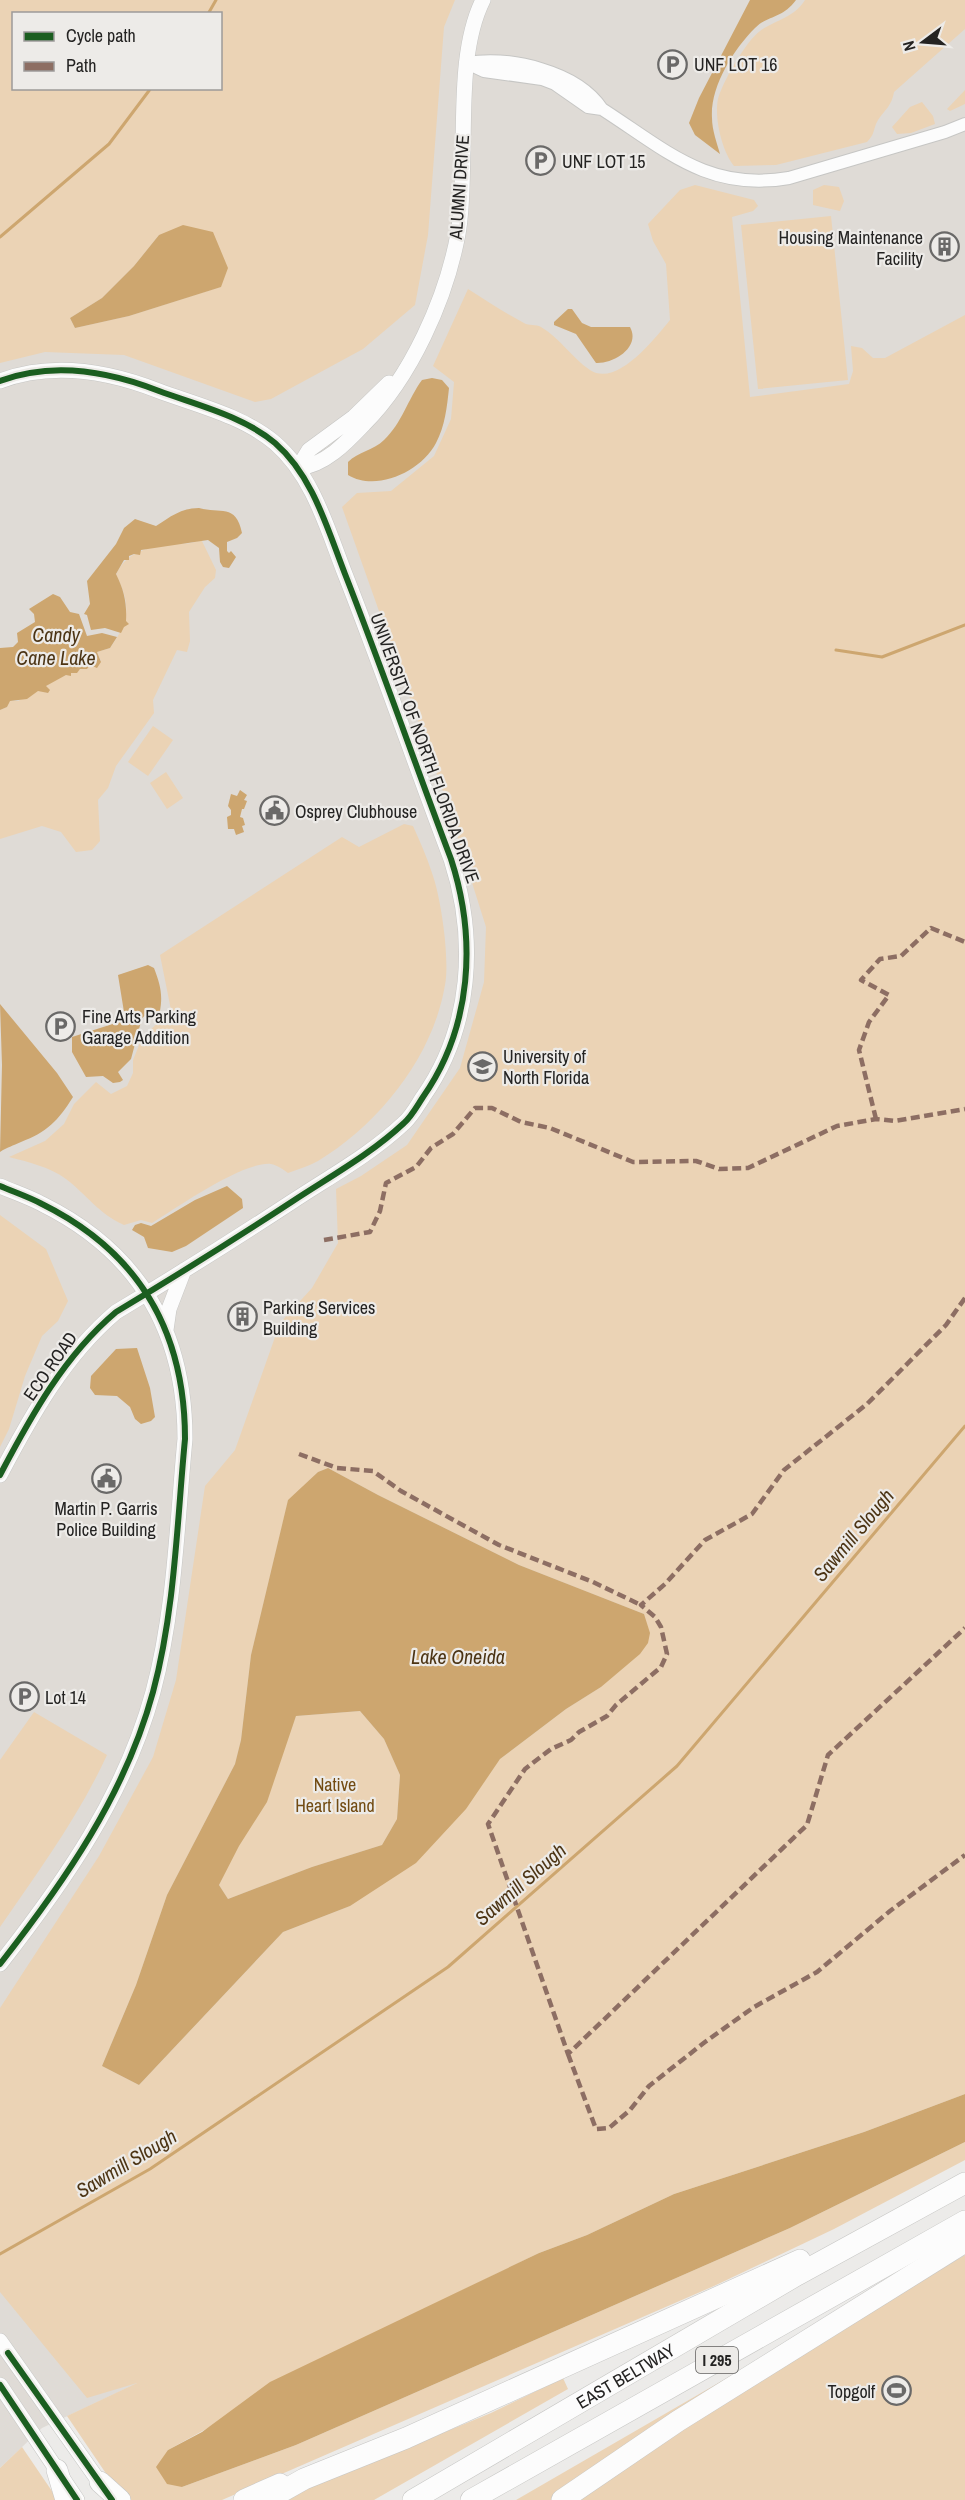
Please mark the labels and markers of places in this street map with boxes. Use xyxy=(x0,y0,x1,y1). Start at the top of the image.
parking icon: UNF LOT 16 xyxy=(657,48,689,80)
place label: UNF LOT 16 xyxy=(694,52,777,77)
parking icon: UNF LOT 15 xyxy=(525,145,557,177)
place label: UNF LOT 15 xyxy=(562,149,645,174)
place label: Housing Maintenance Facility xyxy=(779,225,924,271)
building icon: Housing Maintenance Facility xyxy=(928,231,960,263)
public building icon: Osprey Clubhouse xyxy=(258,795,290,827)
place label: Osprey Clubhouse xyxy=(295,799,417,824)
place label: Fine Arts Parking Garage Addition xyxy=(82,1004,197,1050)
parking icon: Fine Arts Parking Garage Addition xyxy=(45,1010,77,1042)
place label: University of North Florida xyxy=(503,1044,589,1090)
school or university icon: University of North Florida xyxy=(466,1050,498,1082)
place label: Parking Services Building xyxy=(263,1295,375,1341)
building icon: Parking Services Building xyxy=(226,1301,258,1333)
public building icon: Martin P. Garris Police Building xyxy=(90,1463,122,1495)
place label: Martin P. Garris Police Building xyxy=(54,1496,158,1542)
parking icon: Lot 14 xyxy=(8,1681,40,1713)
place label: Lot 14 xyxy=(45,1685,86,1710)
sports icon: Topgolf xyxy=(880,2375,912,2407)
place label: Topgolf xyxy=(827,2379,876,2404)

